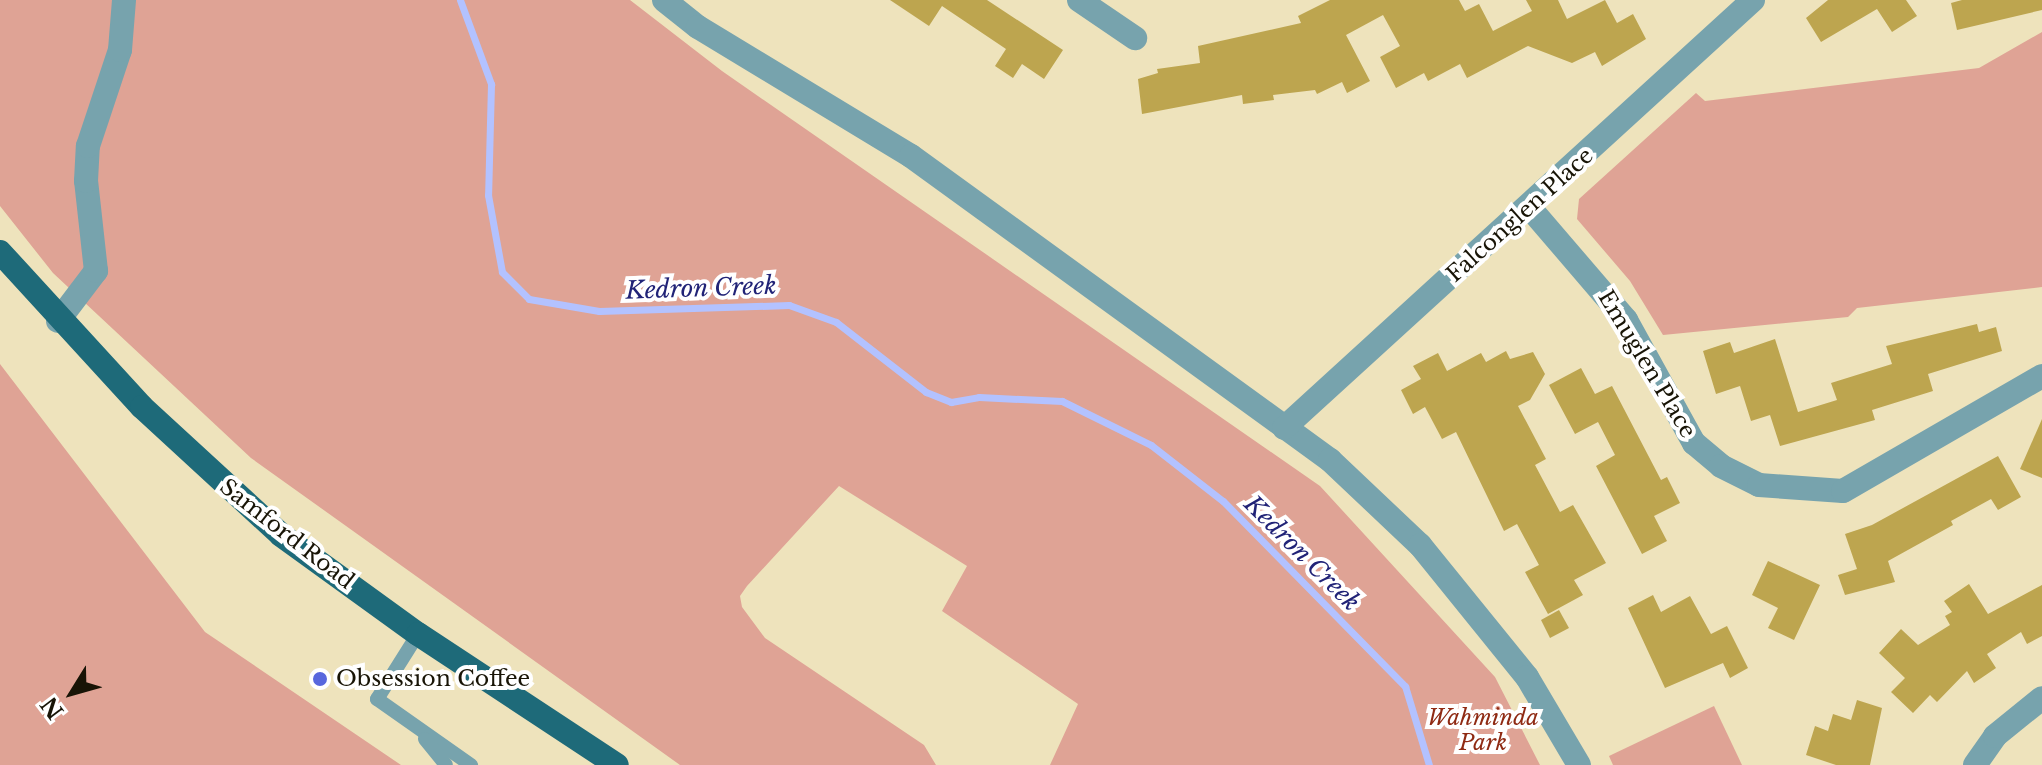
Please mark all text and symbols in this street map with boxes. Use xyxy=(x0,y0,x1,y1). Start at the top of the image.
street label: Falconglen Place xyxy=(1441,142,1599,288)
water label: Kedron Creek xyxy=(625,271,777,305)
street label: Emuglen Place xyxy=(1593,285,1701,443)
street label: Samford Road xyxy=(215,473,359,595)
water label: Kedron Creek xyxy=(1238,489,1366,617)
north arrow xyxy=(32,653,112,733)
place label: Obsession Coffee xyxy=(336,666,530,692)
marker: Obsession Coffee xyxy=(311,670,329,688)
text: N xyxy=(35,691,69,724)
park label: Wahminda Park xyxy=(1427,704,1539,756)

